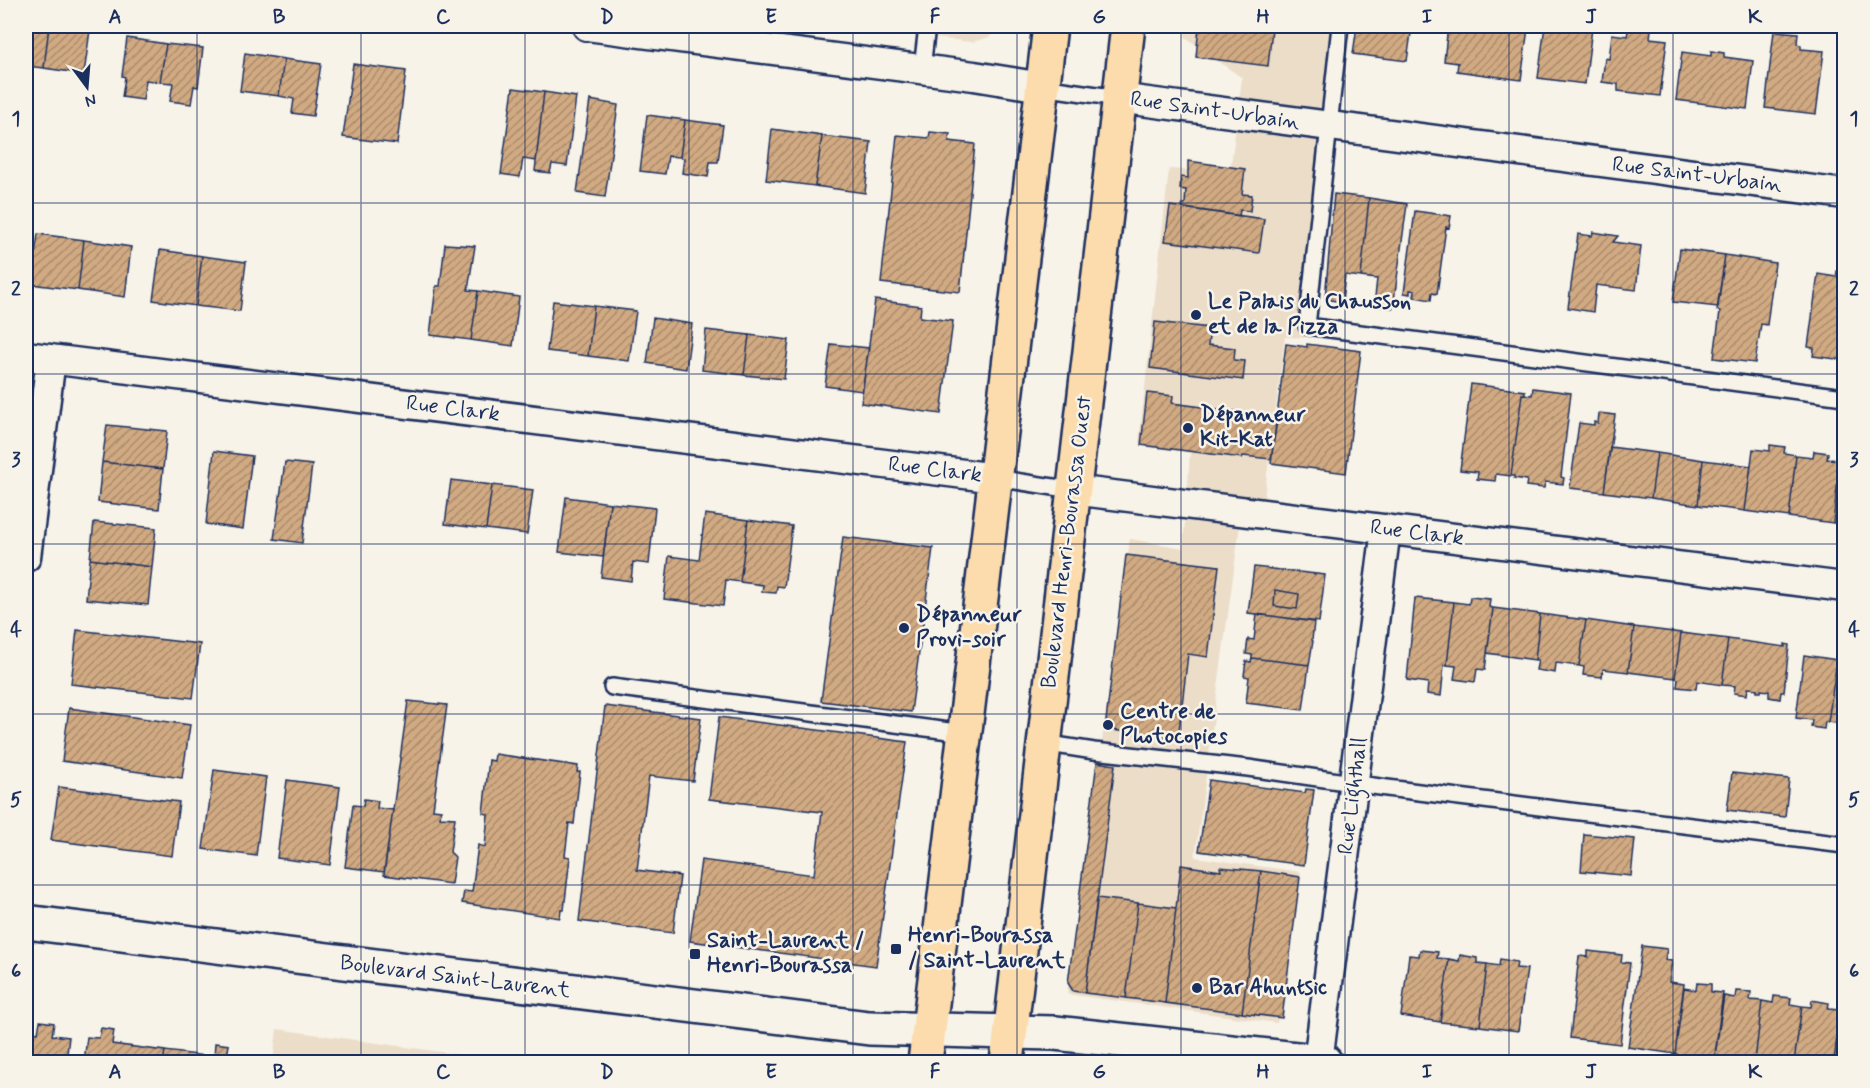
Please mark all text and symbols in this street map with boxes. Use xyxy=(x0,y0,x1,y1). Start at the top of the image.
text: A xyxy=(108,4,122,31)
text: B xyxy=(273,4,286,31)
text: C xyxy=(436,4,451,31)
text: D xyxy=(600,4,614,31)
text: E xyxy=(765,4,777,31)
text: F xyxy=(930,4,941,31)
text: G xyxy=(1092,4,1106,31)
text: H xyxy=(1256,4,1270,31)
text: I xyxy=(1422,4,1432,31)
text: J xyxy=(1585,4,1597,31)
text: K xyxy=(1748,4,1763,31)
north arrow xyxy=(57,57,117,117)
street label: Rue Saint-Urbain xyxy=(1128,85,1302,137)
text: N xyxy=(83,88,99,112)
text: 1 xyxy=(12,106,20,133)
text: 1 xyxy=(1850,106,1858,133)
street label: Rue Saint-Urbain xyxy=(1610,151,1784,199)
text: 2 xyxy=(11,276,21,303)
text: 2 xyxy=(1849,276,1859,303)
place label: Le Palais du Chausson et de la Pizza xyxy=(1208,288,1411,341)
marker: Le Palais du Chausson et de la Pizza xyxy=(1189,308,1203,322)
street label: Rue Clark xyxy=(405,389,501,429)
street label: Boulevard Henri-Bourassa Ouest xyxy=(1035,394,1099,690)
place label: Dépanneur Kit-Kat xyxy=(1200,401,1307,454)
marker: Dépanneur Kit-Kat xyxy=(1181,421,1195,435)
text: 3 xyxy=(11,447,21,474)
text: 3 xyxy=(1849,447,1859,474)
street label: Rue Clark xyxy=(887,450,983,490)
street label: Rue Clark xyxy=(1369,513,1465,553)
place label: Dépanneur Provi-soir xyxy=(916,601,1023,654)
text: 4 xyxy=(10,617,22,644)
text: 4 xyxy=(1848,617,1860,644)
marker: Dépanneur Provi-soir xyxy=(897,621,911,635)
place label: Centre de Photocopies xyxy=(1120,698,1228,751)
marker: Centre de Photocopies xyxy=(1101,718,1115,732)
street label: Rue Lighthall xyxy=(1332,736,1377,857)
text: 5 xyxy=(10,787,22,814)
text: 5 xyxy=(1848,787,1860,814)
place label: Henri-Bourassa / Saint-Laurent xyxy=(908,922,1066,975)
place label: Saint-Laurent / Henri-Bourassa xyxy=(707,927,864,980)
marker: Henri-Bourassa / Saint-Laurent xyxy=(889,942,903,956)
marker: Saint-Laurent / Henri-Bourassa xyxy=(688,947,702,961)
street label: Boulevard Saint-Laurent xyxy=(338,949,572,1005)
text: 6 xyxy=(11,958,21,985)
text: 6 xyxy=(1849,958,1859,985)
place label: Bar Ahuntsic xyxy=(1209,974,1327,1002)
marker: Bar Ahuntsic xyxy=(1190,981,1204,995)
text: A xyxy=(108,1059,122,1086)
text: B xyxy=(273,1059,286,1086)
text: C xyxy=(436,1059,451,1086)
text: D xyxy=(600,1059,614,1086)
text: E xyxy=(765,1059,777,1086)
text: F xyxy=(930,1059,941,1086)
text: G xyxy=(1092,1059,1106,1086)
text: H xyxy=(1256,1059,1270,1086)
text: I xyxy=(1422,1059,1432,1086)
text: J xyxy=(1585,1059,1597,1086)
text: K xyxy=(1748,1059,1763,1086)

